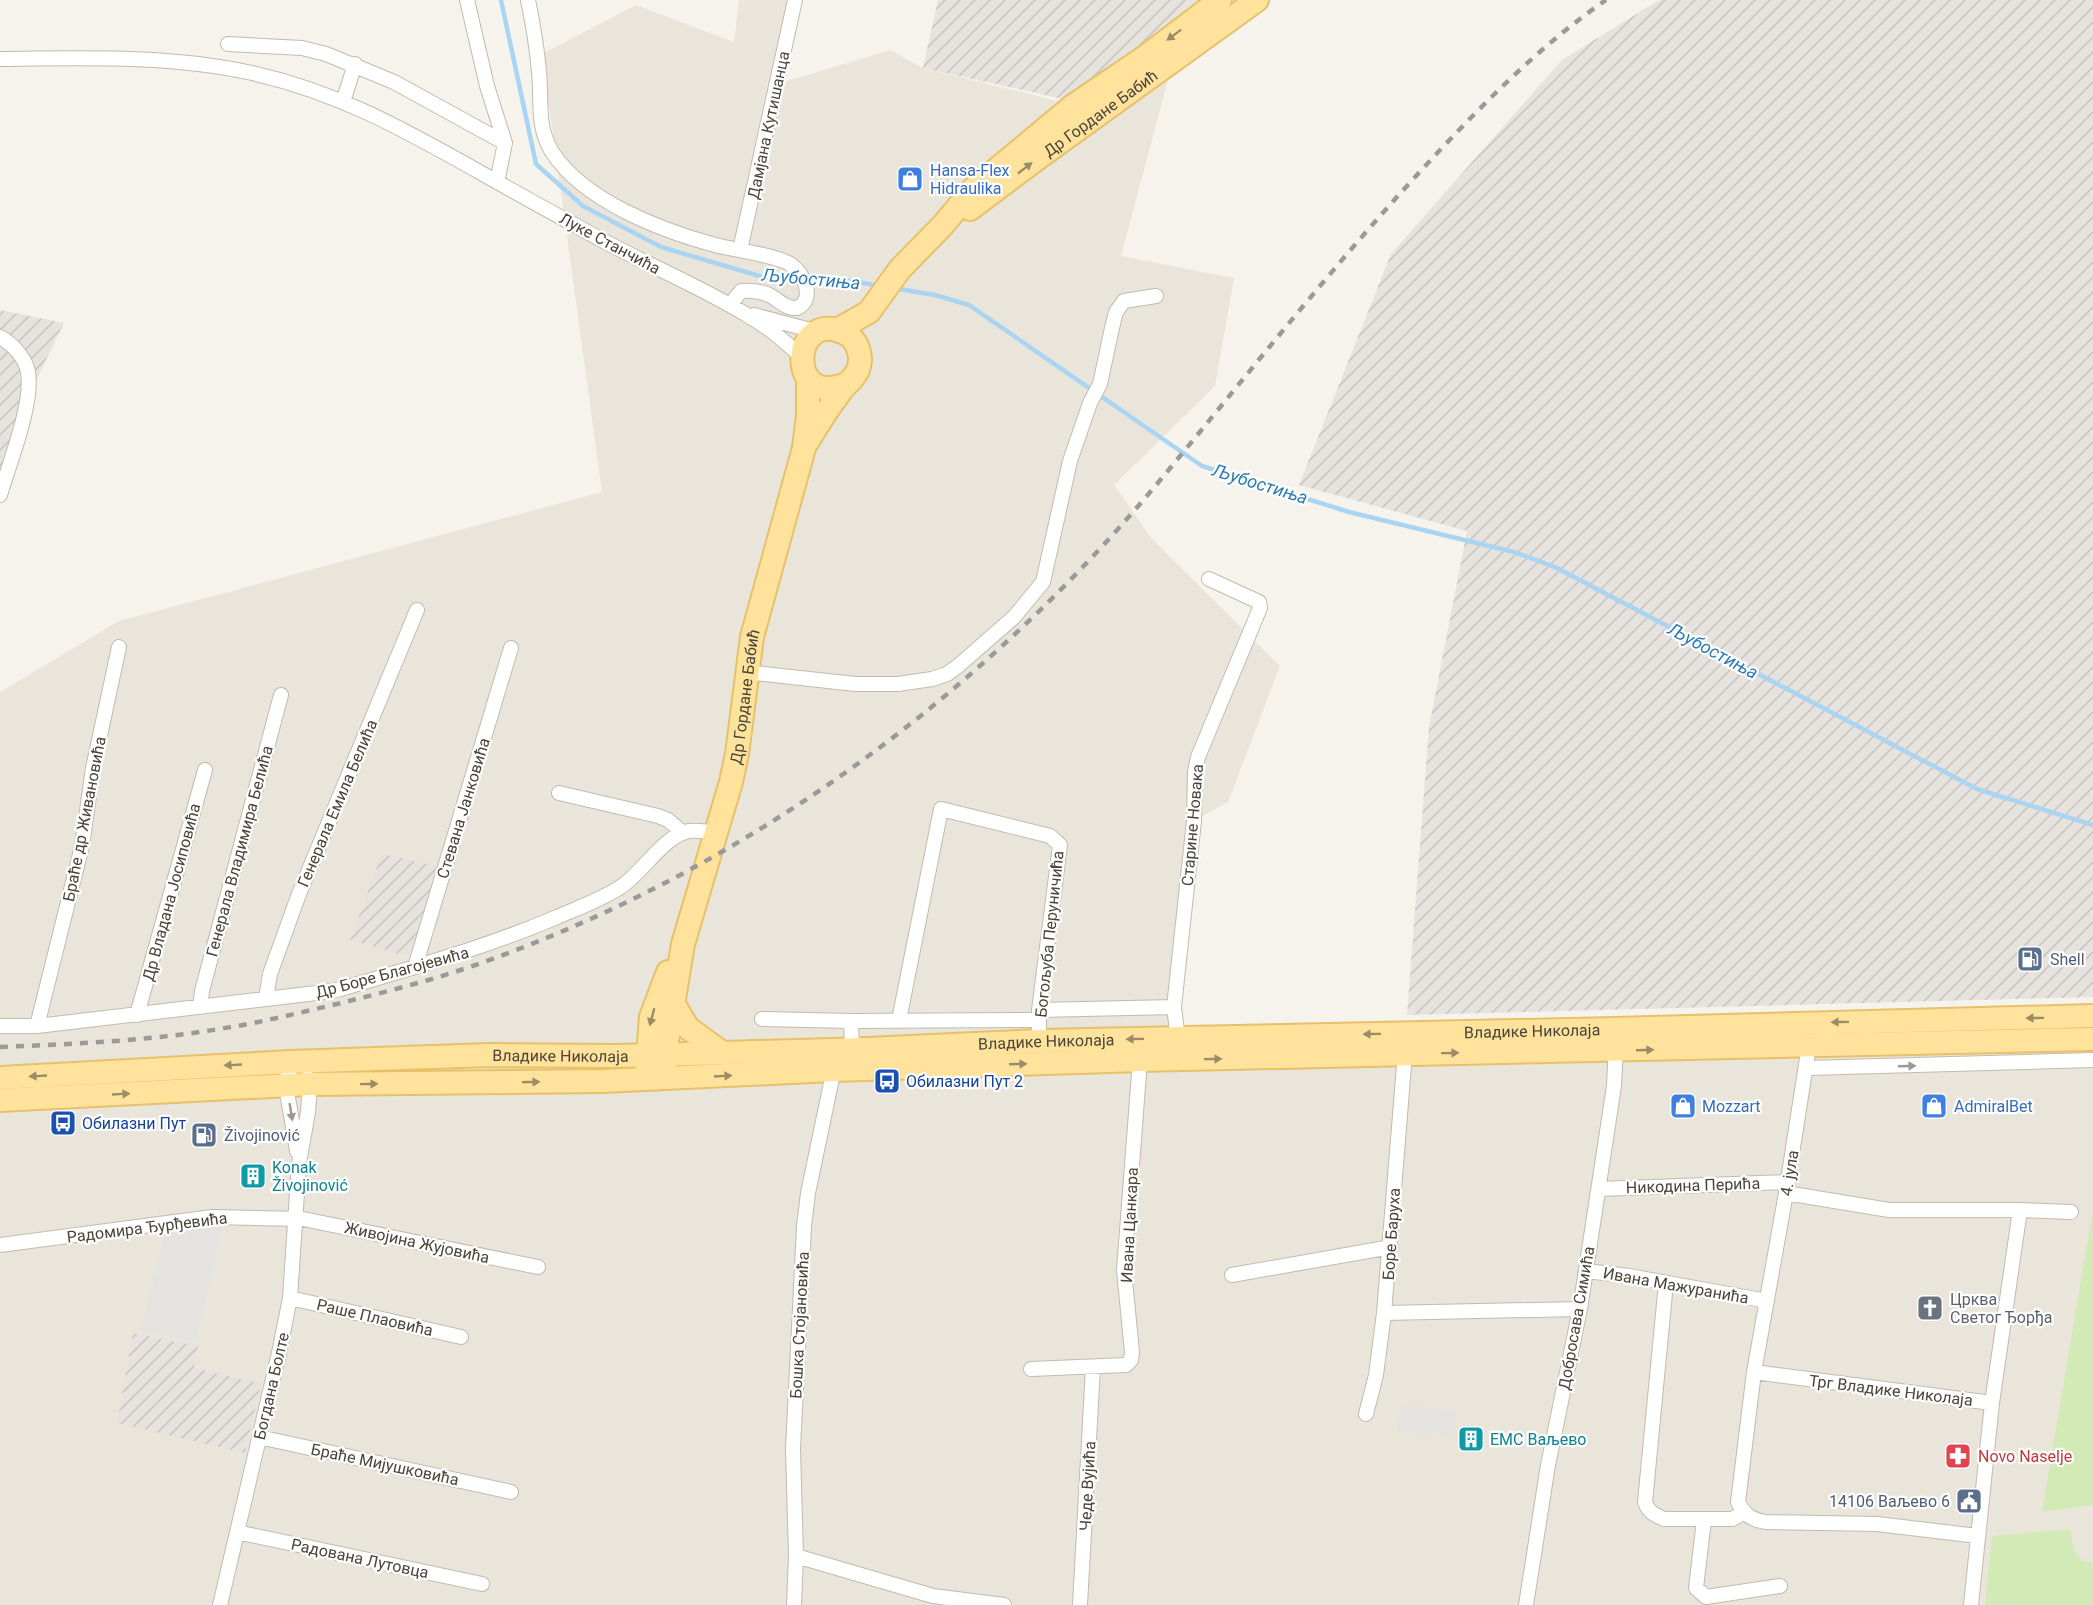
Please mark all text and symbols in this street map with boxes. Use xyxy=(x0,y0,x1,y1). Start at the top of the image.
one-way arrow xyxy=(1166,29,1181,41)
street label: Дамјана Кутишанца xyxy=(744,49,793,201)
street label: Др Гордане Бабић xyxy=(1040,66,1162,161)
place label: Hansa-Flex Hidraulika xyxy=(930,161,1010,198)
one-way arrow xyxy=(1017,161,1033,174)
shop icon: Hansa-Flex Hidraulika xyxy=(895,164,925,194)
street label: Луке Станчића xyxy=(556,209,663,278)
water label: Љубостиња xyxy=(760,264,861,293)
water label: Љубостиња xyxy=(1209,459,1310,508)
water label: Љубостиња xyxy=(1664,618,1762,683)
street label: Др Гордане Бабић xyxy=(726,627,764,766)
street label: Генерала Емила Белића xyxy=(294,717,381,890)
street label: Браће др Живановића xyxy=(59,735,110,903)
street label: Стевана Јанковића xyxy=(433,735,494,881)
street label: Генерала Владимира Белића xyxy=(202,744,277,959)
street label: Старине Новака xyxy=(1178,763,1207,887)
street label: Др Владана Јосиповића xyxy=(139,801,204,983)
street label: Богољуба Перуничића xyxy=(1031,850,1068,1018)
street label: Др Боре Благојевића xyxy=(313,943,471,1002)
fuel station icon: Shell xyxy=(2015,944,2045,974)
place label: Shell xyxy=(2050,950,2085,969)
one-way arrow xyxy=(647,1008,656,1026)
one-way arrow xyxy=(2025,1013,2044,1022)
one-way arrow xyxy=(1830,1017,1849,1027)
street label: Владике Николаја xyxy=(1464,1020,1600,1042)
street label: Владике Николаја xyxy=(978,1030,1115,1054)
one-way arrow xyxy=(1362,1030,1381,1039)
one-way arrow xyxy=(1125,1034,1144,1044)
one-way arrow xyxy=(1635,1045,1654,1054)
street label: Владике Николаја xyxy=(492,1046,629,1066)
one-way arrow xyxy=(1440,1048,1459,1058)
one-way arrow xyxy=(1203,1054,1222,1063)
one-way arrow xyxy=(223,1060,242,1069)
one-way arrow xyxy=(1008,1060,1027,1069)
one-way arrow xyxy=(1898,1061,1917,1070)
bus stop icon: Обилазни Пут 2 xyxy=(872,1066,902,1096)
one-way arrow xyxy=(29,1071,48,1080)
one-way arrow xyxy=(713,1071,732,1081)
place label: Обилазни Пут 2 xyxy=(906,1072,1023,1091)
one-way arrow xyxy=(521,1077,540,1087)
one-way arrow xyxy=(359,1079,378,1089)
one-way arrow xyxy=(112,1089,131,1099)
shop icon: Mozzart xyxy=(1668,1091,1698,1121)
shop icon: AdmiralBet xyxy=(1919,1091,1949,1121)
place label: Mozzart xyxy=(1702,1097,1761,1116)
place label: AdmiralBet xyxy=(1954,1097,2033,1116)
one-way arrow xyxy=(286,1103,295,1122)
bus stop icon: Обилазни Пут xyxy=(48,1108,78,1138)
place label: Обилазни Пут xyxy=(82,1114,186,1133)
fuel station icon: Živojinović xyxy=(189,1120,219,1150)
place label: Živojinović xyxy=(224,1126,300,1145)
street label: 4. јула xyxy=(1776,1149,1802,1197)
place label: Konak Živojinović xyxy=(272,1158,348,1195)
building icon: Konak Živojinović xyxy=(238,1161,268,1191)
street label: Ивана Цанкара xyxy=(1117,1167,1142,1283)
street label: Никодина Перића xyxy=(1626,1174,1760,1197)
street label: Боре Баруха xyxy=(1379,1187,1404,1281)
street label: Радомира Ђурђевића xyxy=(66,1208,228,1247)
street label: Живојина Жујовића xyxy=(343,1218,491,1267)
street label: Добросава Симића xyxy=(1555,1245,1598,1391)
street label: Бошка Стојановића xyxy=(786,1251,813,1399)
street label: Ивана Мажуранића xyxy=(1602,1263,1750,1308)
place label: Црква Светог Ђорђа xyxy=(1950,1290,2052,1327)
church icon: Црква Светог Ђорђа xyxy=(1915,1293,1945,1323)
street label: Раше Плаовића xyxy=(315,1295,435,1340)
street label: Богдана Болте xyxy=(250,1331,293,1442)
street label: Трг Владике Николаја xyxy=(1808,1371,1974,1410)
building icon: ЕМС Ваљево xyxy=(1456,1424,1486,1454)
place label: ЕМС Ваљево xyxy=(1490,1430,1586,1449)
street label: Браће Мијушковића xyxy=(309,1440,461,1489)
street label: Чеде Вујића xyxy=(1076,1441,1099,1531)
pharmacy icon: Novo Naselje xyxy=(1943,1441,1973,1471)
place label: Novo Naselje xyxy=(1978,1447,2072,1466)
public building icon: 14106 Ваљево 6 xyxy=(1954,1486,1984,1516)
place label: 14106 Ваљево 6 xyxy=(1829,1492,1950,1511)
street label: Радована Лутовца xyxy=(289,1535,430,1582)

